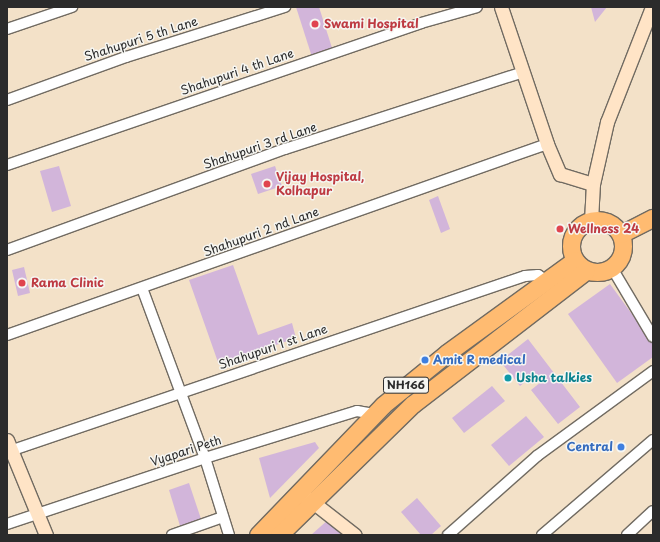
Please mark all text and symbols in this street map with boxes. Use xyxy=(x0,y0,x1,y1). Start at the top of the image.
street label: Shahupuri 5 th Lane xyxy=(82,14,200,64)
place label: Swami Hospital xyxy=(324,17,419,31)
marker: Swami Hospital xyxy=(309,18,321,30)
street label: Shahupuri 4 th Lane xyxy=(178,46,296,98)
street label: Shahupuri 3 rd Lane xyxy=(201,120,319,172)
place label: Vijay Hospital, Kolhapur xyxy=(276,170,365,198)
marker: Vijay Hospital, Kolhapur xyxy=(261,178,273,190)
street label: Shahupuri 2 nd Lane xyxy=(201,204,321,260)
place label: Wellness 24 xyxy=(568,222,639,236)
marker: Wellness 24 xyxy=(555,224,565,234)
place label: Rama Clinic xyxy=(31,276,104,290)
marker: Rama Clinic xyxy=(16,277,28,289)
street label: Shahupuri 1 st Lane xyxy=(216,321,330,373)
place label: Amit R medical xyxy=(433,353,527,367)
marker: Amit R medical xyxy=(420,355,430,365)
place label: Usha talkies xyxy=(516,371,592,385)
marker: Usha talkies xyxy=(503,373,513,383)
road number: NH166 xyxy=(383,376,429,394)
street label: Vyapari Peth xyxy=(149,433,223,469)
place label: Central xyxy=(567,440,613,454)
marker: Central xyxy=(616,442,626,452)

